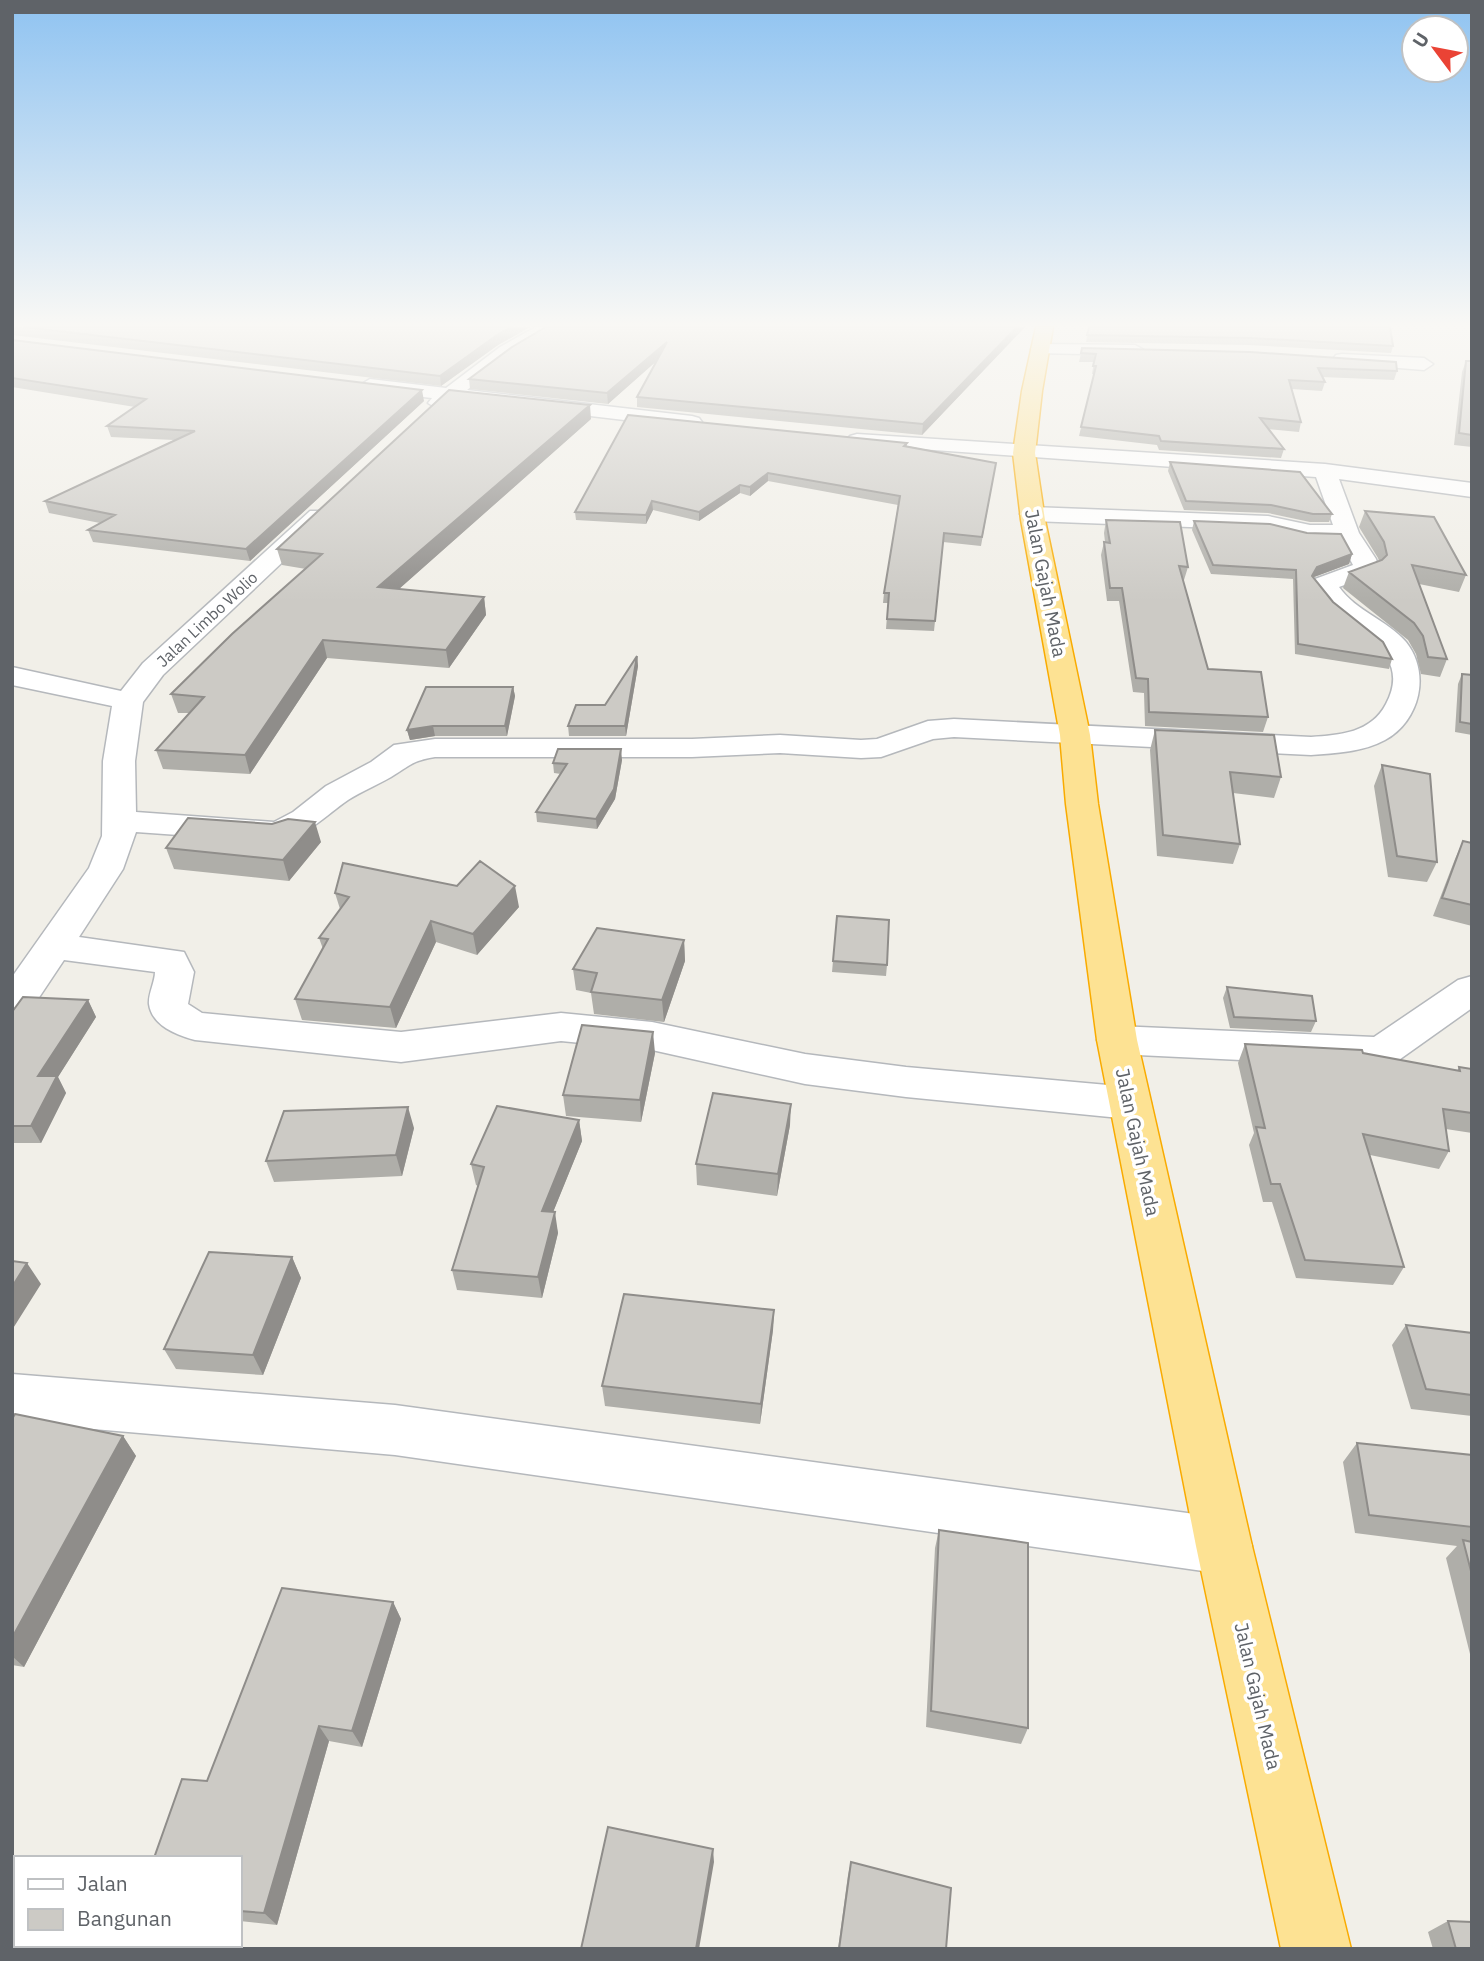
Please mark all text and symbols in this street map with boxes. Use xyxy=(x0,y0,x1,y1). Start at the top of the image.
north arrow xyxy=(1400,14,1470,84)
text: U xyxy=(1407,28,1434,52)
street label: Jalan Gajah Mada xyxy=(1020,507,1072,659)
street label: Jalan Limbo Wolio xyxy=(152,567,262,671)
street label: Jalan Gajah Mada xyxy=(1111,1066,1165,1218)
street label: Jalan Gajah Mada xyxy=(1229,1620,1287,1772)
legend xyxy=(14,1856,242,1947)
text: Jalan xyxy=(77,1869,128,1897)
text: Bangunan xyxy=(77,1904,172,1932)

